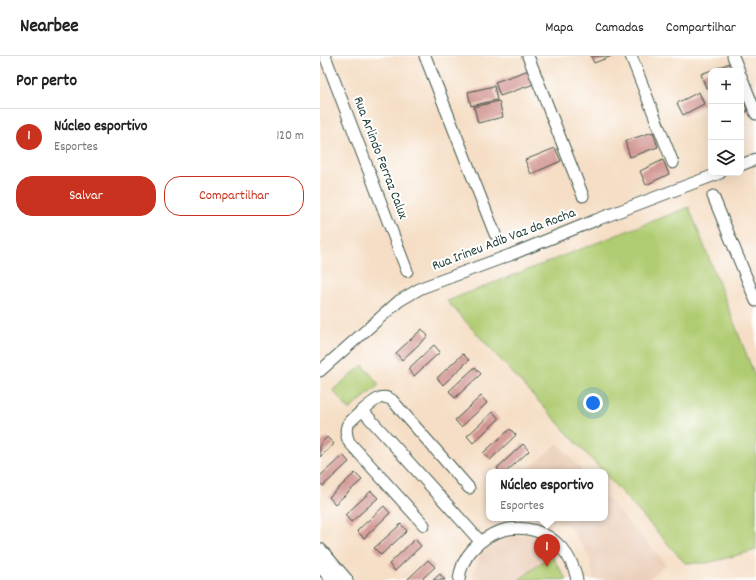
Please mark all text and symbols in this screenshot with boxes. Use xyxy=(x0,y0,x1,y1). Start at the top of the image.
text: Nearbee xyxy=(20,14,79,41)
text: Mapa xyxy=(545,18,573,38)
text: Camadas xyxy=(595,18,644,38)
text: Compartilhar xyxy=(666,18,736,38)
map controls xyxy=(708,68,744,176)
button: + xyxy=(708,68,744,104)
text: Por perto xyxy=(16,70,77,94)
street label: Rua Arlindo Ferraz Calux xyxy=(347,94,413,222)
button: − xyxy=(708,104,744,140)
text: Núcleo esportivo xyxy=(54,116,147,138)
text: 1 xyxy=(28,127,30,146)
text: 120 m xyxy=(276,127,304,146)
text: Esportes xyxy=(54,138,98,157)
button: layers xyxy=(708,140,744,176)
button: Salvar xyxy=(16,176,156,216)
button: Compartilhar xyxy=(164,176,304,216)
street label: Rua Irineu Adib Vaz da Rocha xyxy=(429,203,579,277)
your location xyxy=(583,393,603,413)
popup xyxy=(486,469,608,521)
text: Núcleo esportivo xyxy=(500,475,594,497)
text: Esportes xyxy=(500,497,544,516)
pin: 1 xyxy=(534,534,560,567)

